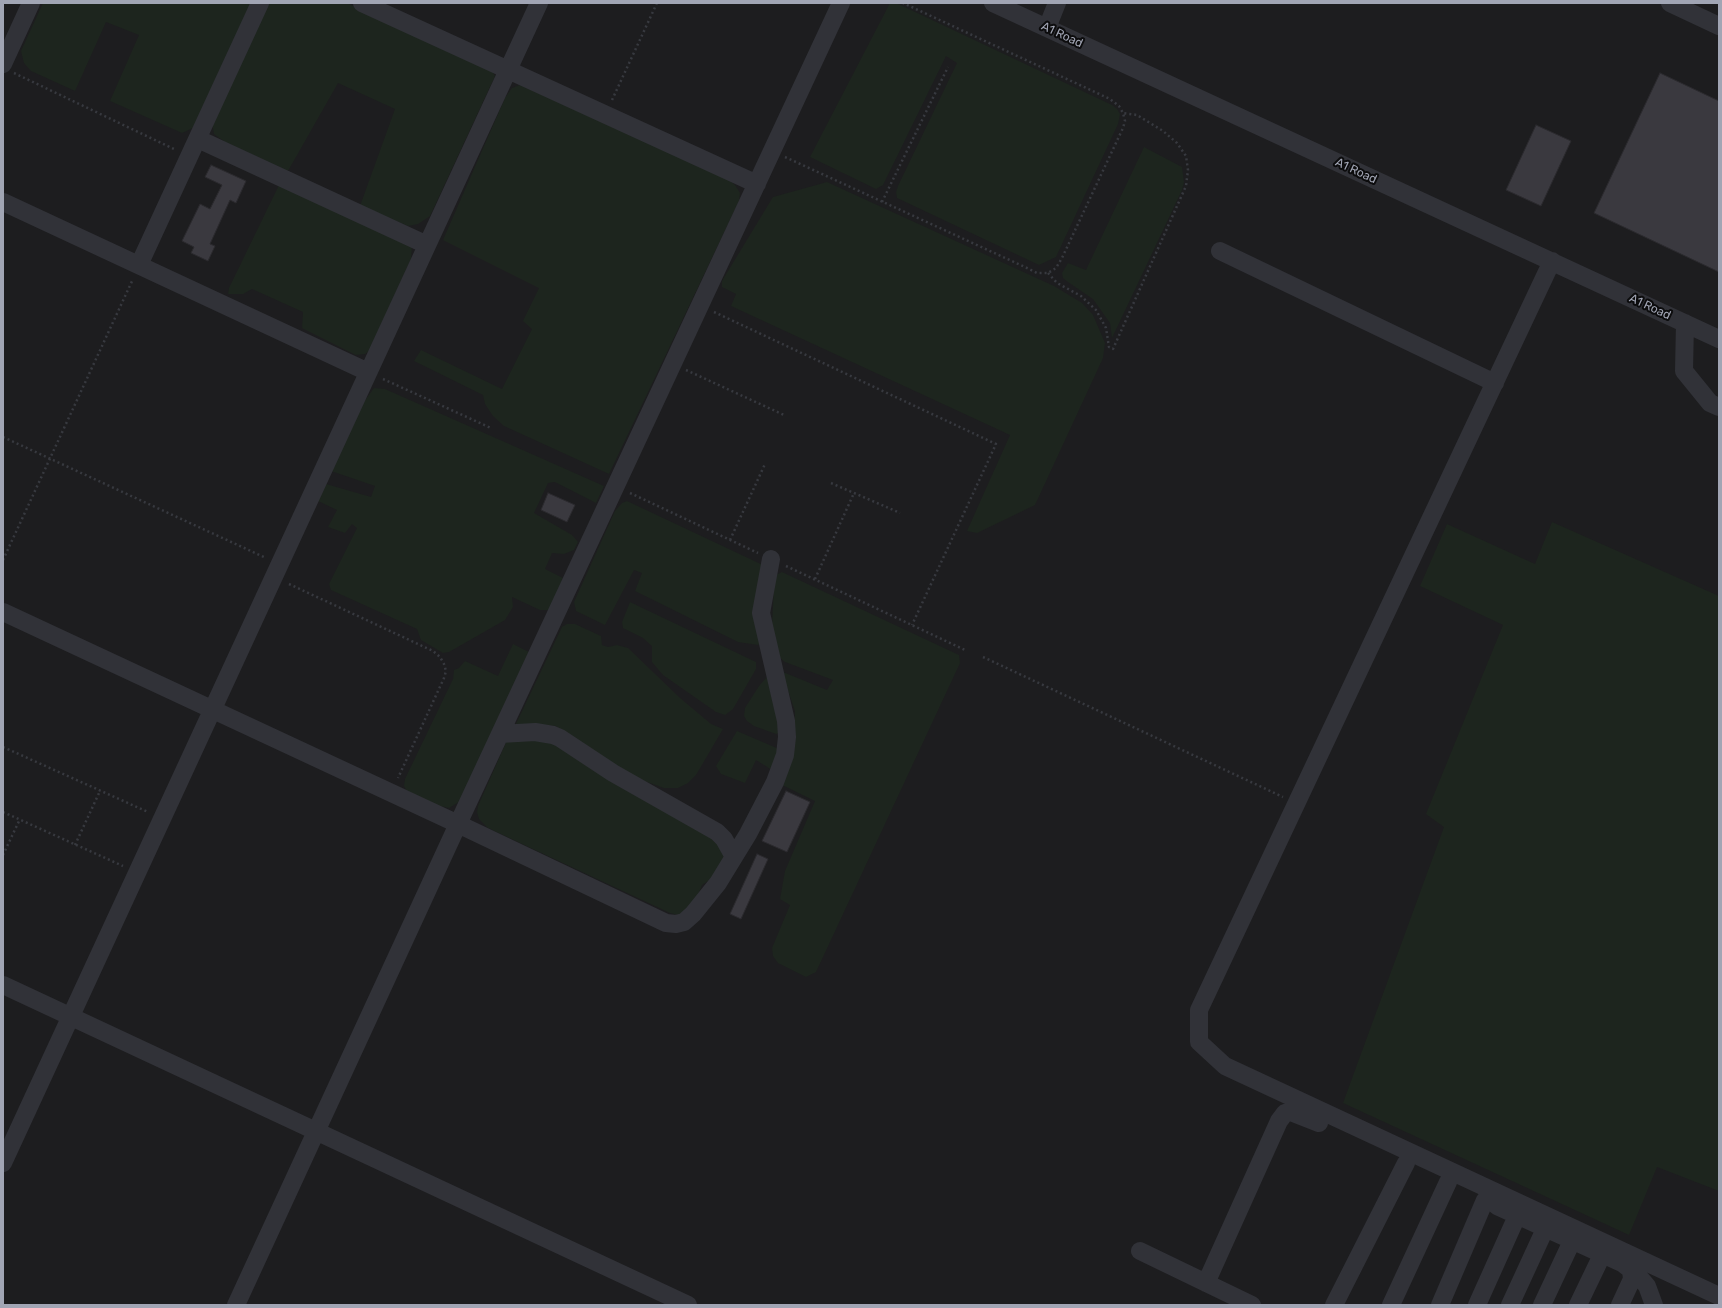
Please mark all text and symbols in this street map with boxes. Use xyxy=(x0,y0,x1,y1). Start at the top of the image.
street label: A1 Road xyxy=(1039,19,1085,51)
street label: A1 Road xyxy=(1333,155,1379,187)
street label: A1 Road xyxy=(1627,291,1673,323)

